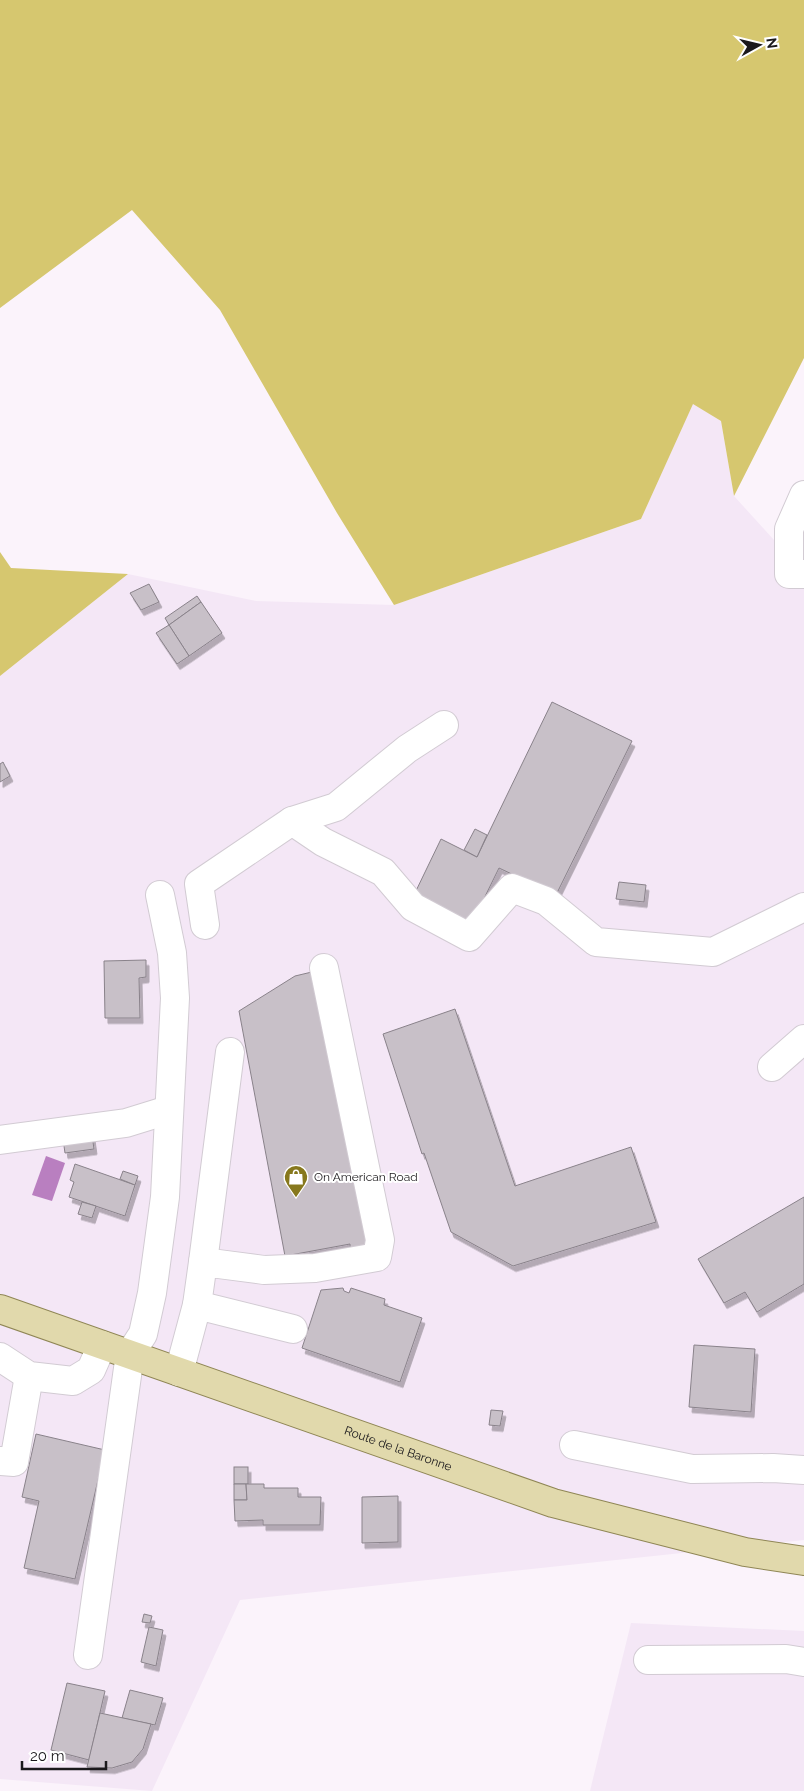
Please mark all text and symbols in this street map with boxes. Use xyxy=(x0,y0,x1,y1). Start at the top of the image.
north arrow xyxy=(734,20,784,70)
text: N xyxy=(763,37,781,50)
shop icon: On American Road xyxy=(283,1164,309,1198)
place label: On American Road xyxy=(314,1170,418,1184)
street label: Route de la Baronne xyxy=(342,1423,454,1474)
scale bar xyxy=(22,1738,106,1770)
text: 20 m xyxy=(30,1747,65,1765)

